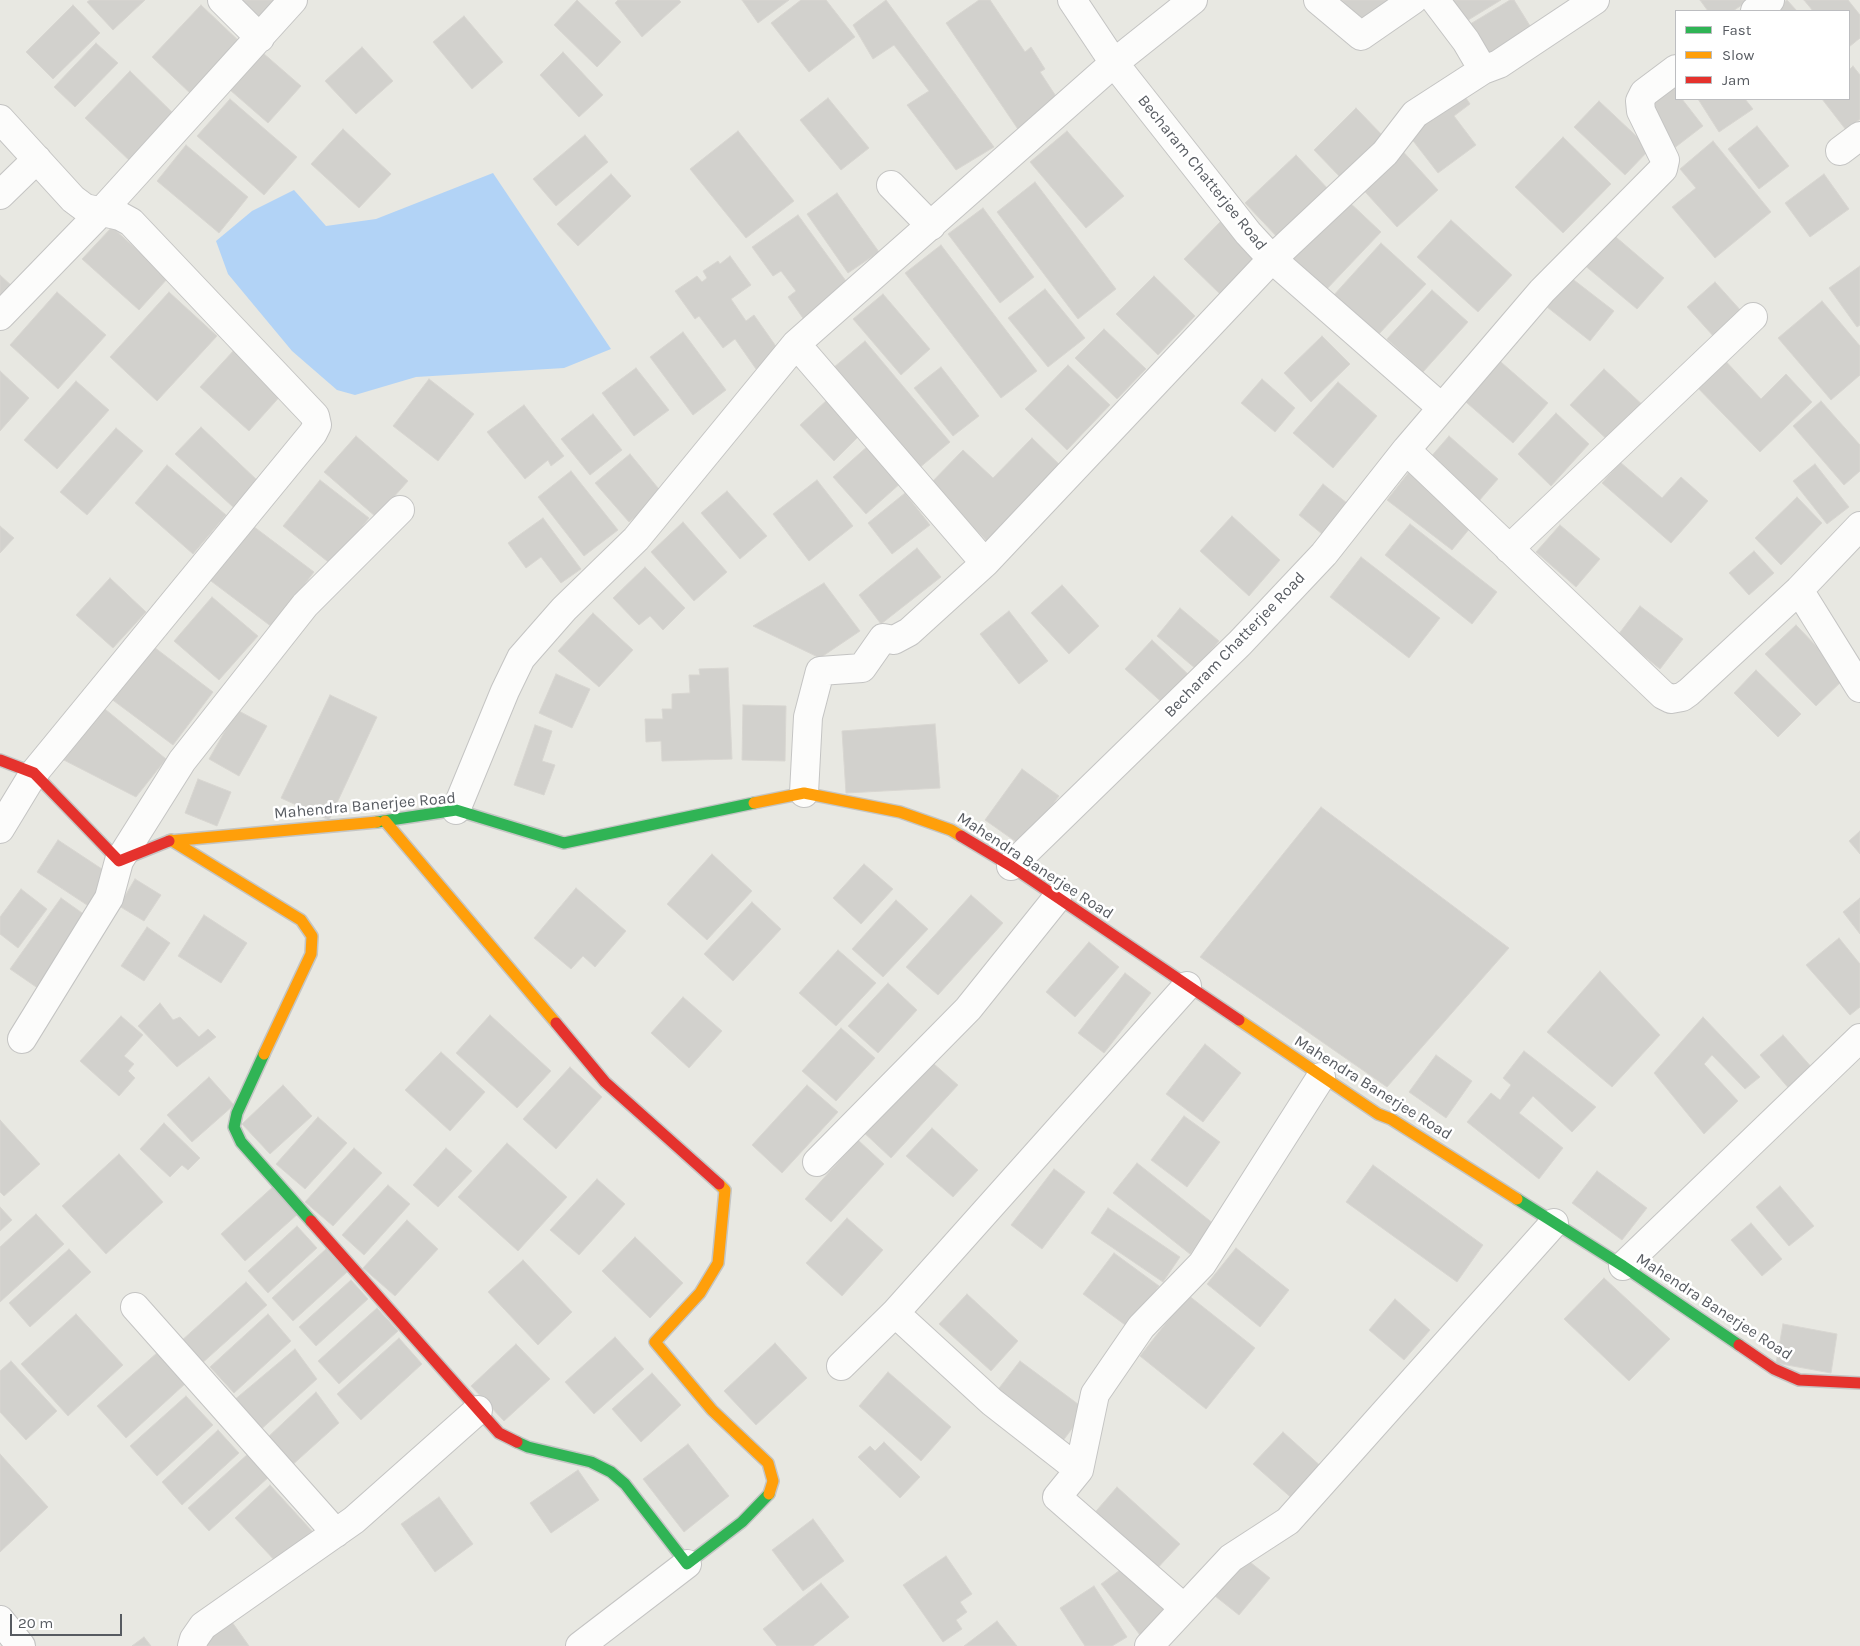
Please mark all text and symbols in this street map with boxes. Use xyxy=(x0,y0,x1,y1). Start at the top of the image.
legend xyxy=(1675,10,1850,100)
text: Fast xyxy=(1722,21,1751,39)
text: Slow xyxy=(1722,46,1754,64)
text: Jam xyxy=(1722,71,1750,89)
street label: Becharam Chatterjee Road xyxy=(1133,91,1271,255)
street label: Becharam Chatterjee Road xyxy=(1160,568,1310,722)
street label: Mahendra Banerjee Road xyxy=(273,788,457,824)
street label: Mahendra Banerjee Road xyxy=(953,808,1117,924)
street label: Mahendra Banerjee Road xyxy=(1291,1032,1455,1144)
street label: Mahendra Banerjee Road xyxy=(1632,1249,1796,1365)
scale bar xyxy=(12,1604,125,1636)
text: 20 m xyxy=(18,1614,53,1632)

